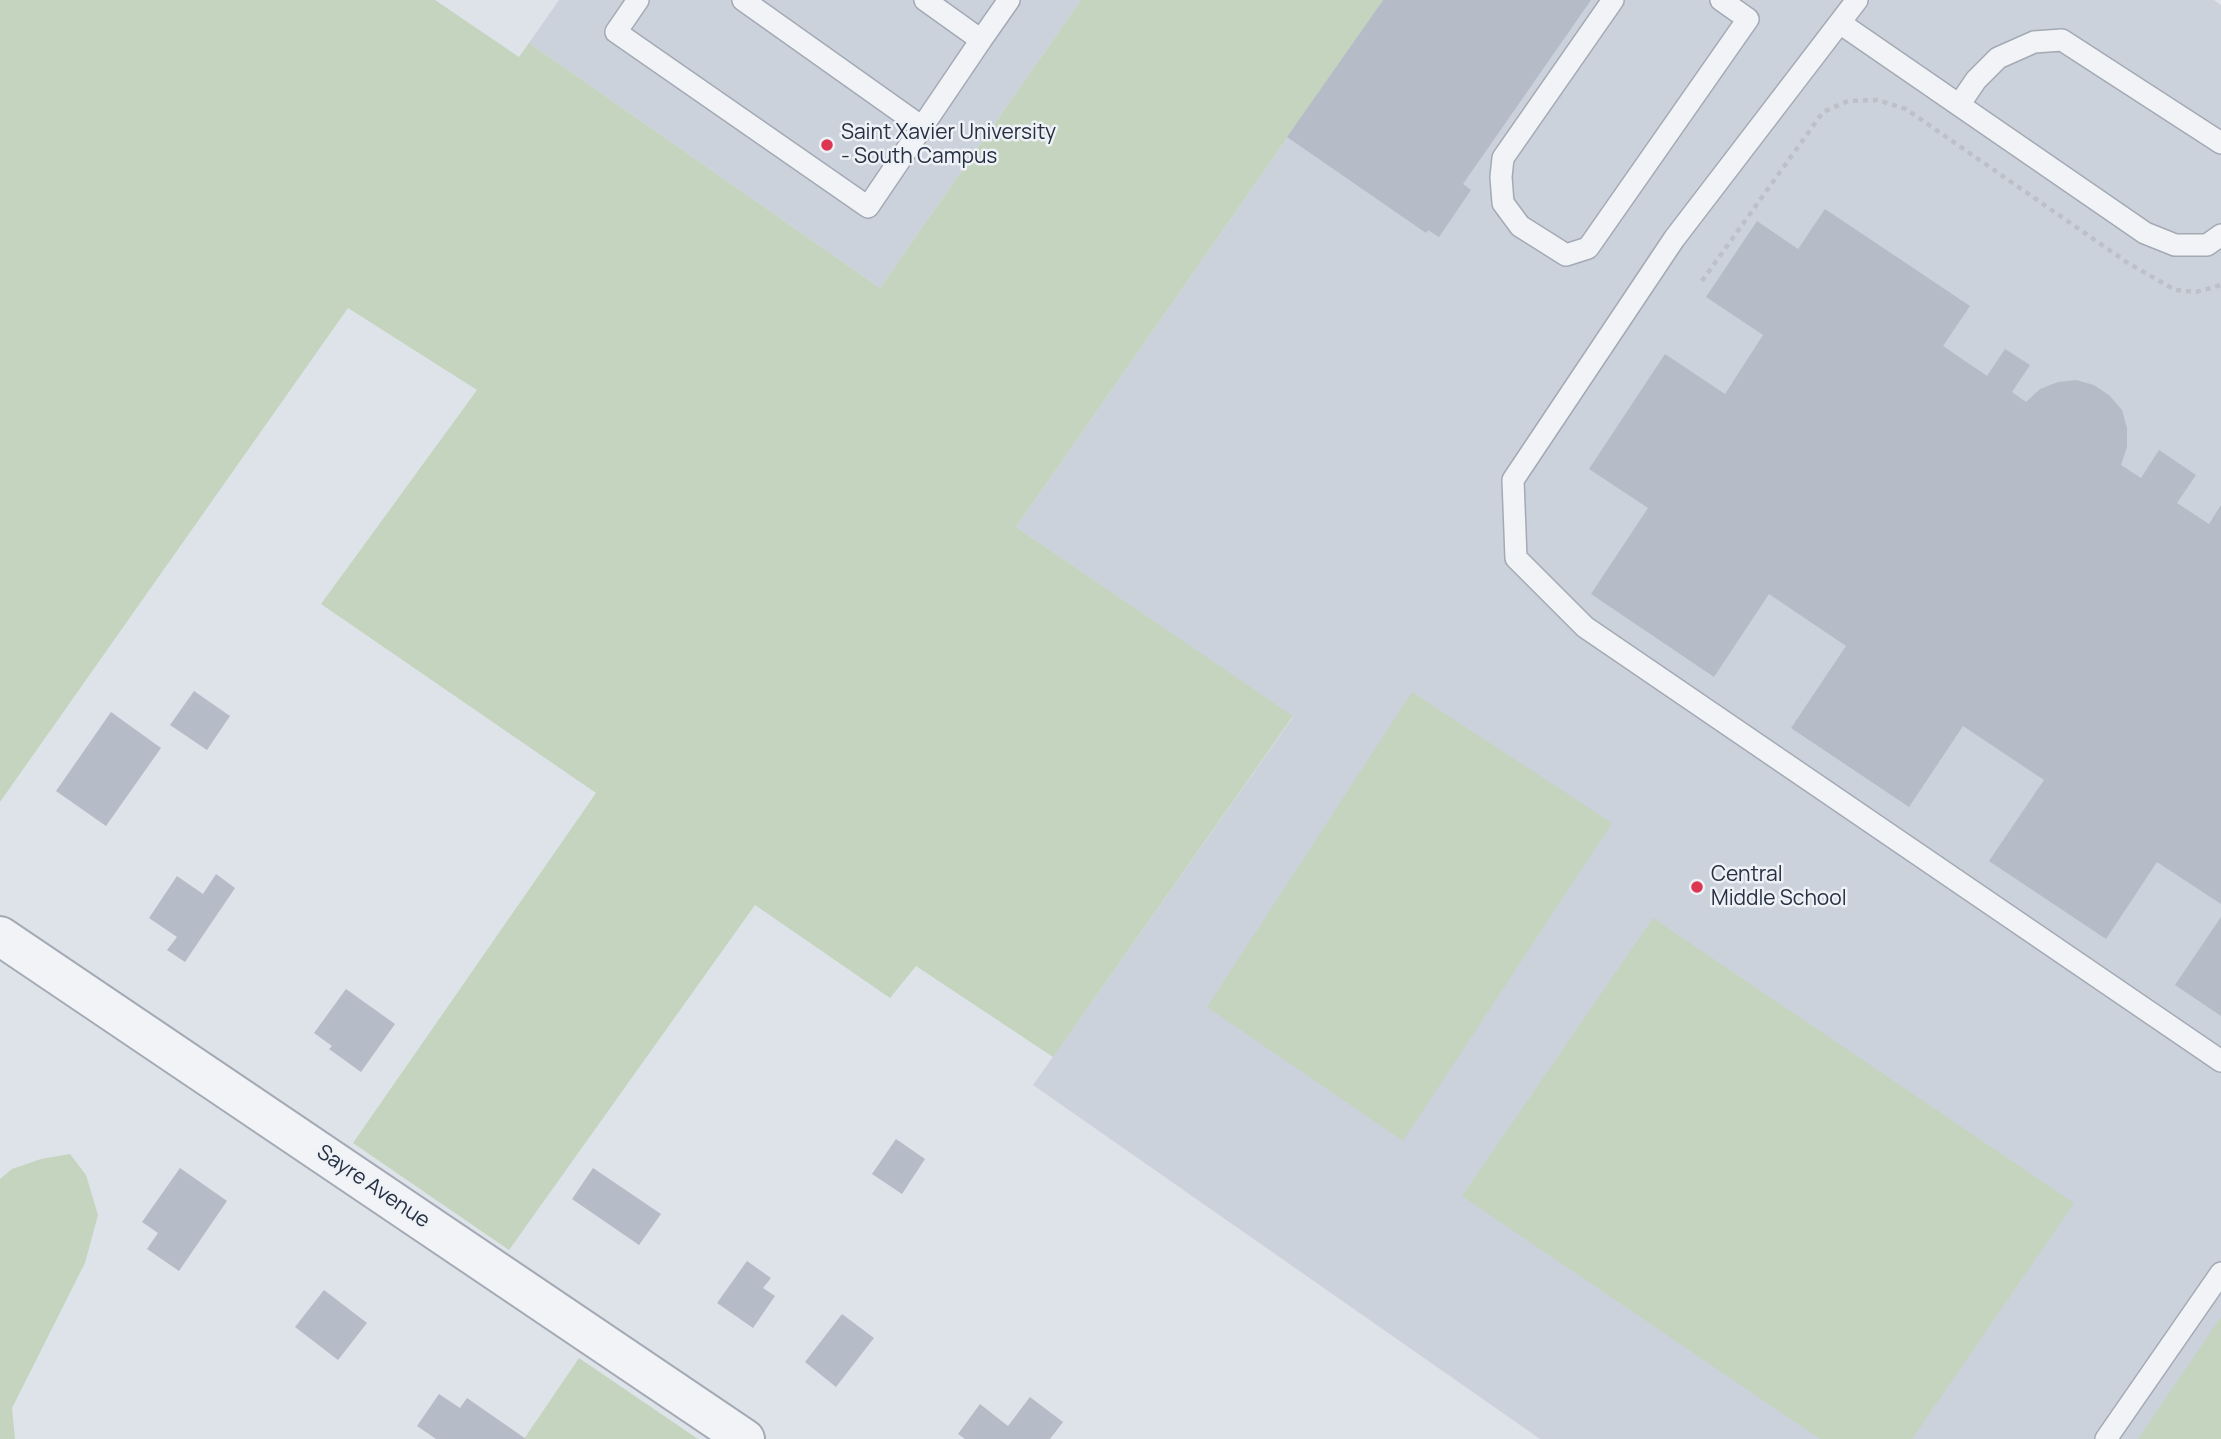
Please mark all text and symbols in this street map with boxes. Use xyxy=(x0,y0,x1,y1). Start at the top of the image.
place label: Saint Xavier University - South Campus xyxy=(841,120,1056,170)
marker: Saint Xavier University - South Campus xyxy=(819,137,835,153)
place label: Central Middle School xyxy=(1711,862,1847,912)
marker: Central Middle School xyxy=(1689,879,1705,895)
street label: Sayre Avenue xyxy=(312,1140,434,1234)

